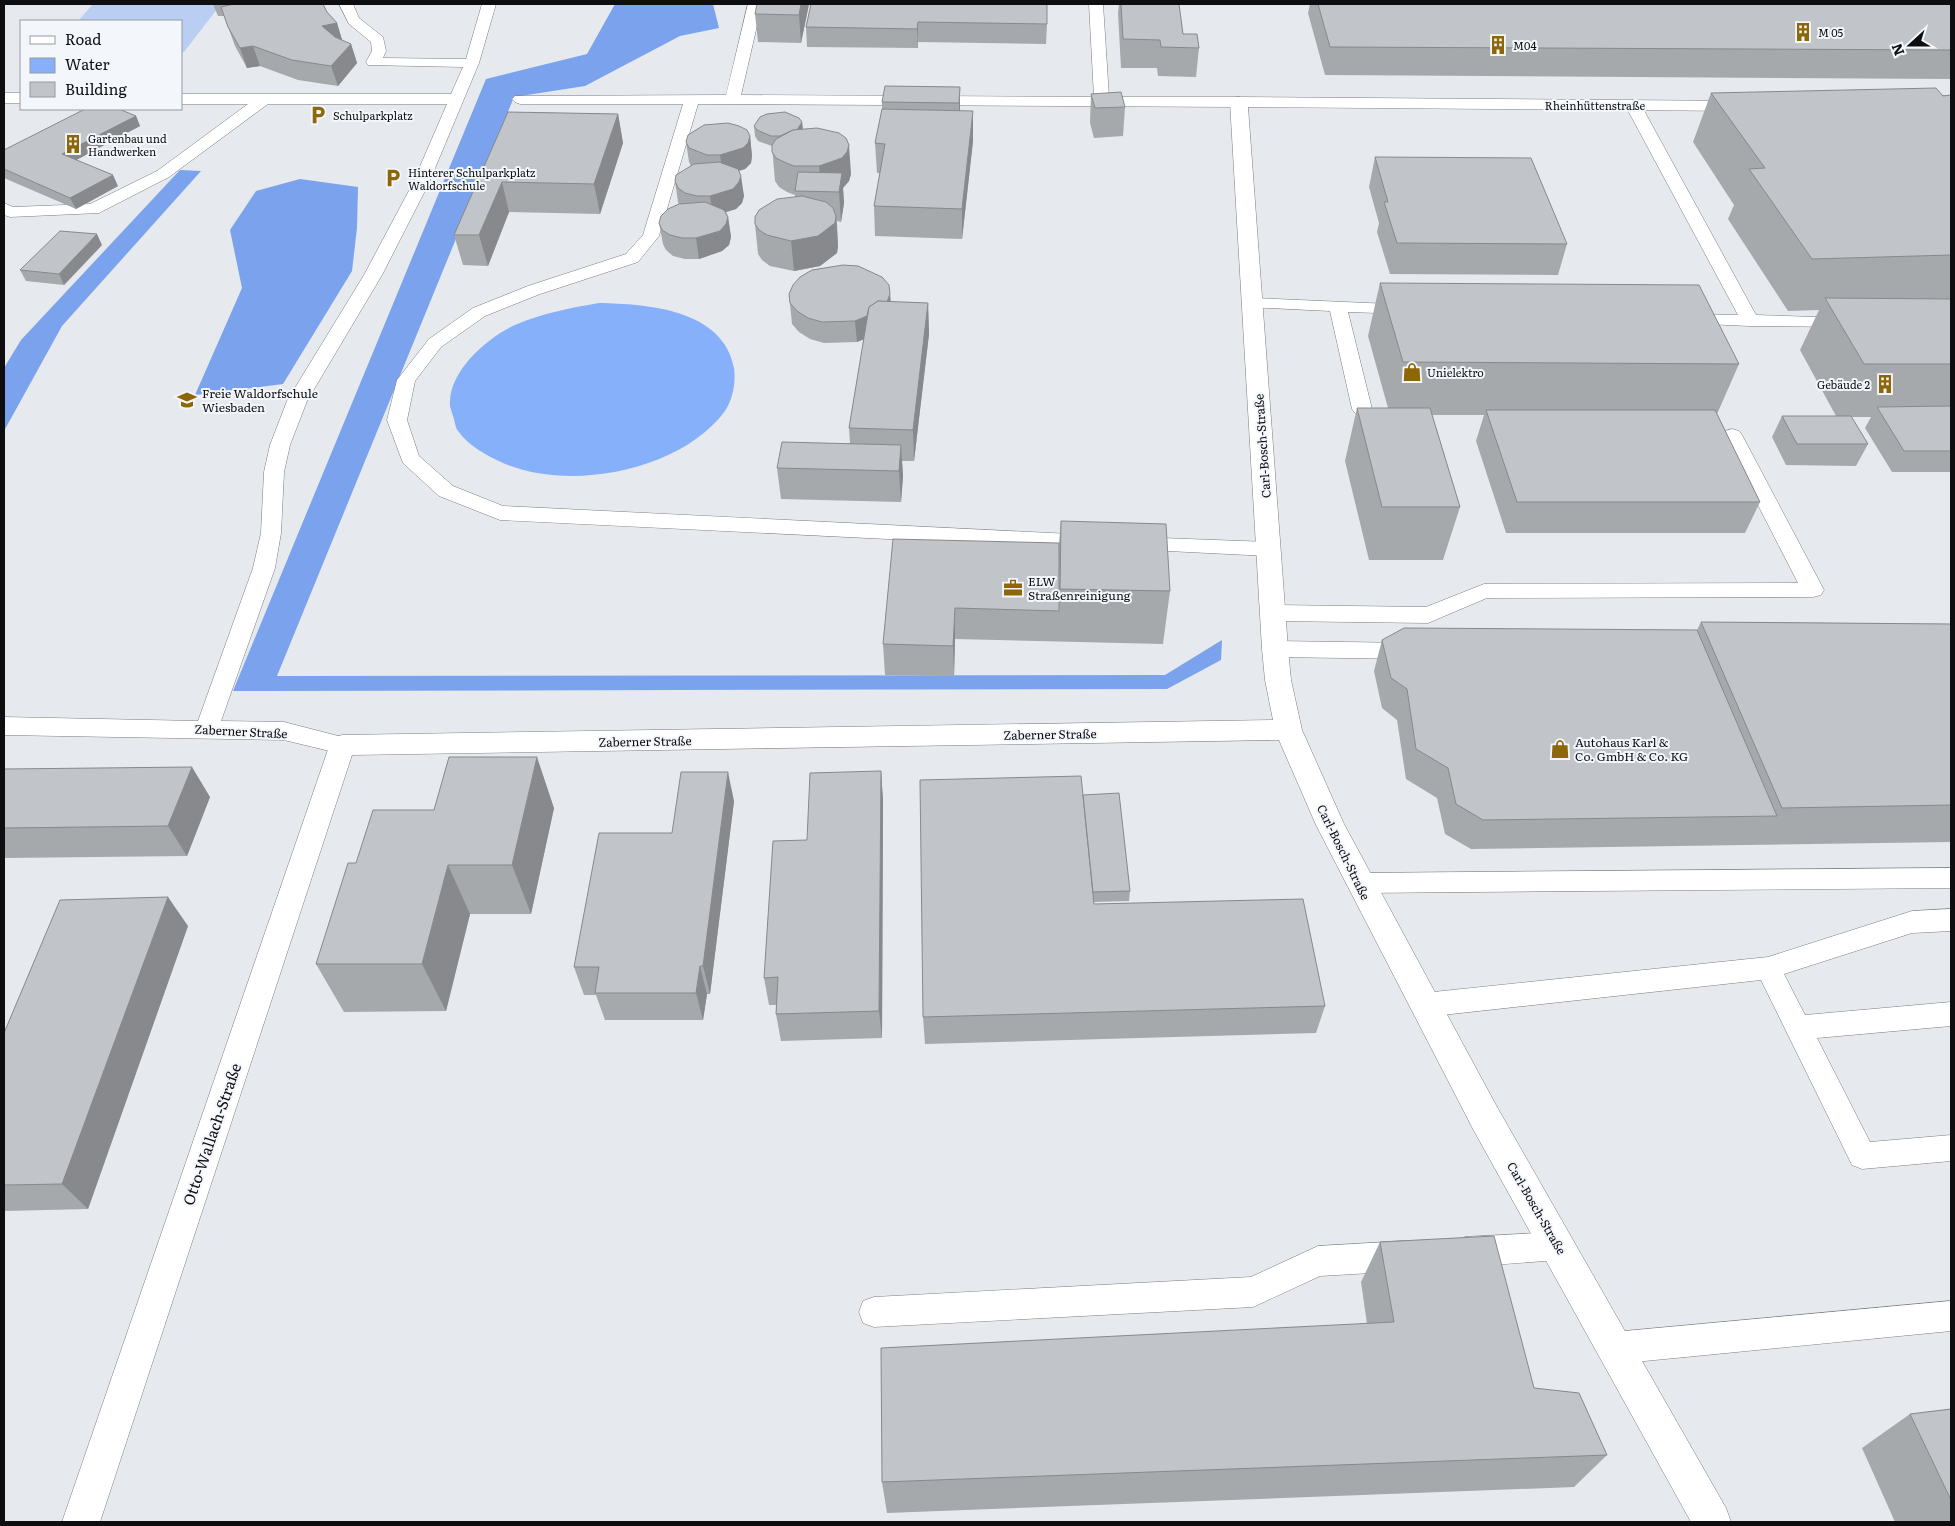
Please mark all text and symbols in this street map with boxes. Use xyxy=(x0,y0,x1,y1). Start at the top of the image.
legend xyxy=(20,20,182,110)
north arrow xyxy=(1885,20,1935,70)
building icon: M 05 xyxy=(1792,21,1814,43)
place label: M 05 xyxy=(1818,24,1844,40)
text: Road xyxy=(65,27,101,50)
building icon: M04 xyxy=(1487,34,1509,56)
place label: M04 xyxy=(1513,37,1536,53)
text: N xyxy=(1885,41,1908,59)
text: Water xyxy=(65,52,110,75)
text: Building xyxy=(65,77,127,100)
street label: Rheinhüttenstraße xyxy=(1545,97,1645,113)
parking icon: Schulparkplatz xyxy=(307,104,329,126)
place label: Schulparkplatz xyxy=(333,107,413,123)
place label: Gartenbau und Handwerken xyxy=(88,130,167,159)
building icon: Gartenbau und Handwerken xyxy=(62,133,84,155)
place label: Hinterer Schulparkplatz Waldorfschule xyxy=(408,164,536,193)
parking icon: Hinterer Schulparkplatz Waldorfschule xyxy=(382,167,404,189)
shop icon: Unielektro xyxy=(1401,361,1423,383)
place label: Unielektro xyxy=(1427,364,1484,380)
building icon: Gebäude 2 xyxy=(1874,373,1896,395)
place label: Gebäude 2 xyxy=(1817,376,1870,392)
place label: Freie Waldorfschule Wiesbaden xyxy=(202,384,318,416)
school or university icon: Freie Waldorfschule Wiesbaden xyxy=(176,389,198,411)
street label: Carl-Bosch-Straße xyxy=(1249,393,1275,499)
place label: ELW Straßenreinigung xyxy=(1028,572,1131,604)
office icon: ELW Straßenreinigung xyxy=(1002,577,1024,599)
street label: Zaberner Straße xyxy=(194,720,288,742)
street label: Zaberner Straße xyxy=(1003,724,1097,744)
street label: Zaberner Straße xyxy=(598,731,692,751)
place label: Autohaus Karl & Co. GmbH & Co. KG xyxy=(1575,733,1688,765)
shop icon: Autohaus Karl & Co. GmbH & Co. KG xyxy=(1549,738,1571,760)
street label: Carl-Bosch-Straße xyxy=(1313,801,1375,903)
street label: Otto-Wallach-Straße xyxy=(176,1060,246,1208)
street label: Carl-Bosch-Straße xyxy=(1503,1158,1571,1258)

